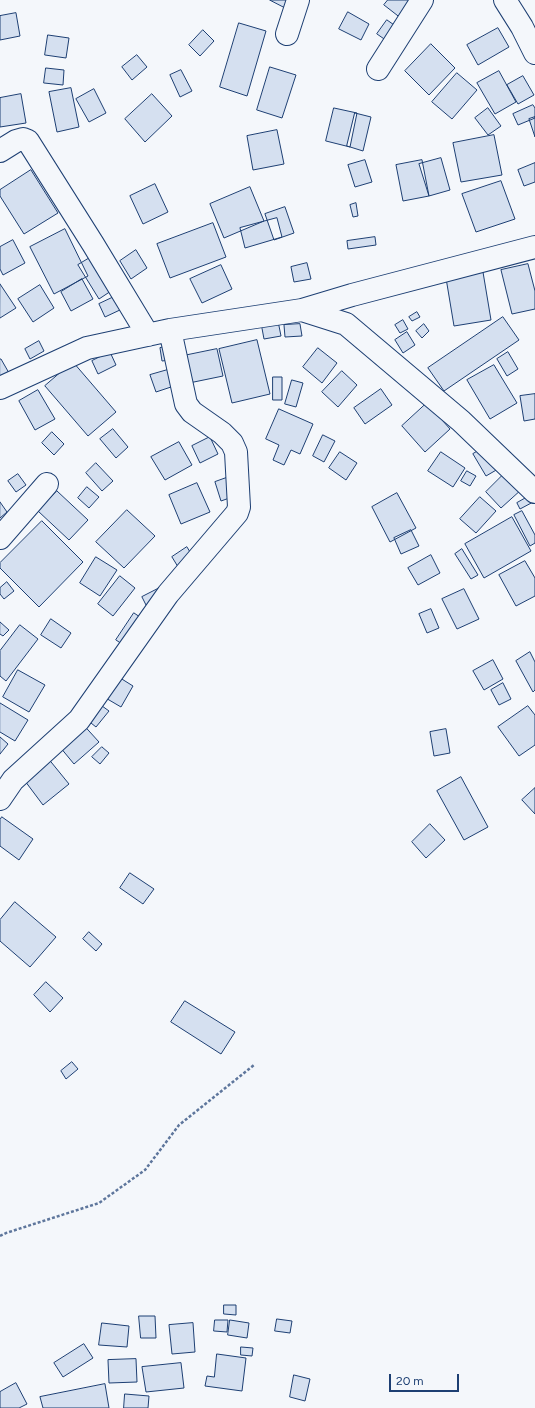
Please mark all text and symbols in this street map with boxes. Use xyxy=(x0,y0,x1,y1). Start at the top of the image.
scale bar xyxy=(391,1366,461,1392)
text: 20 m xyxy=(396,1374,424,1388)

